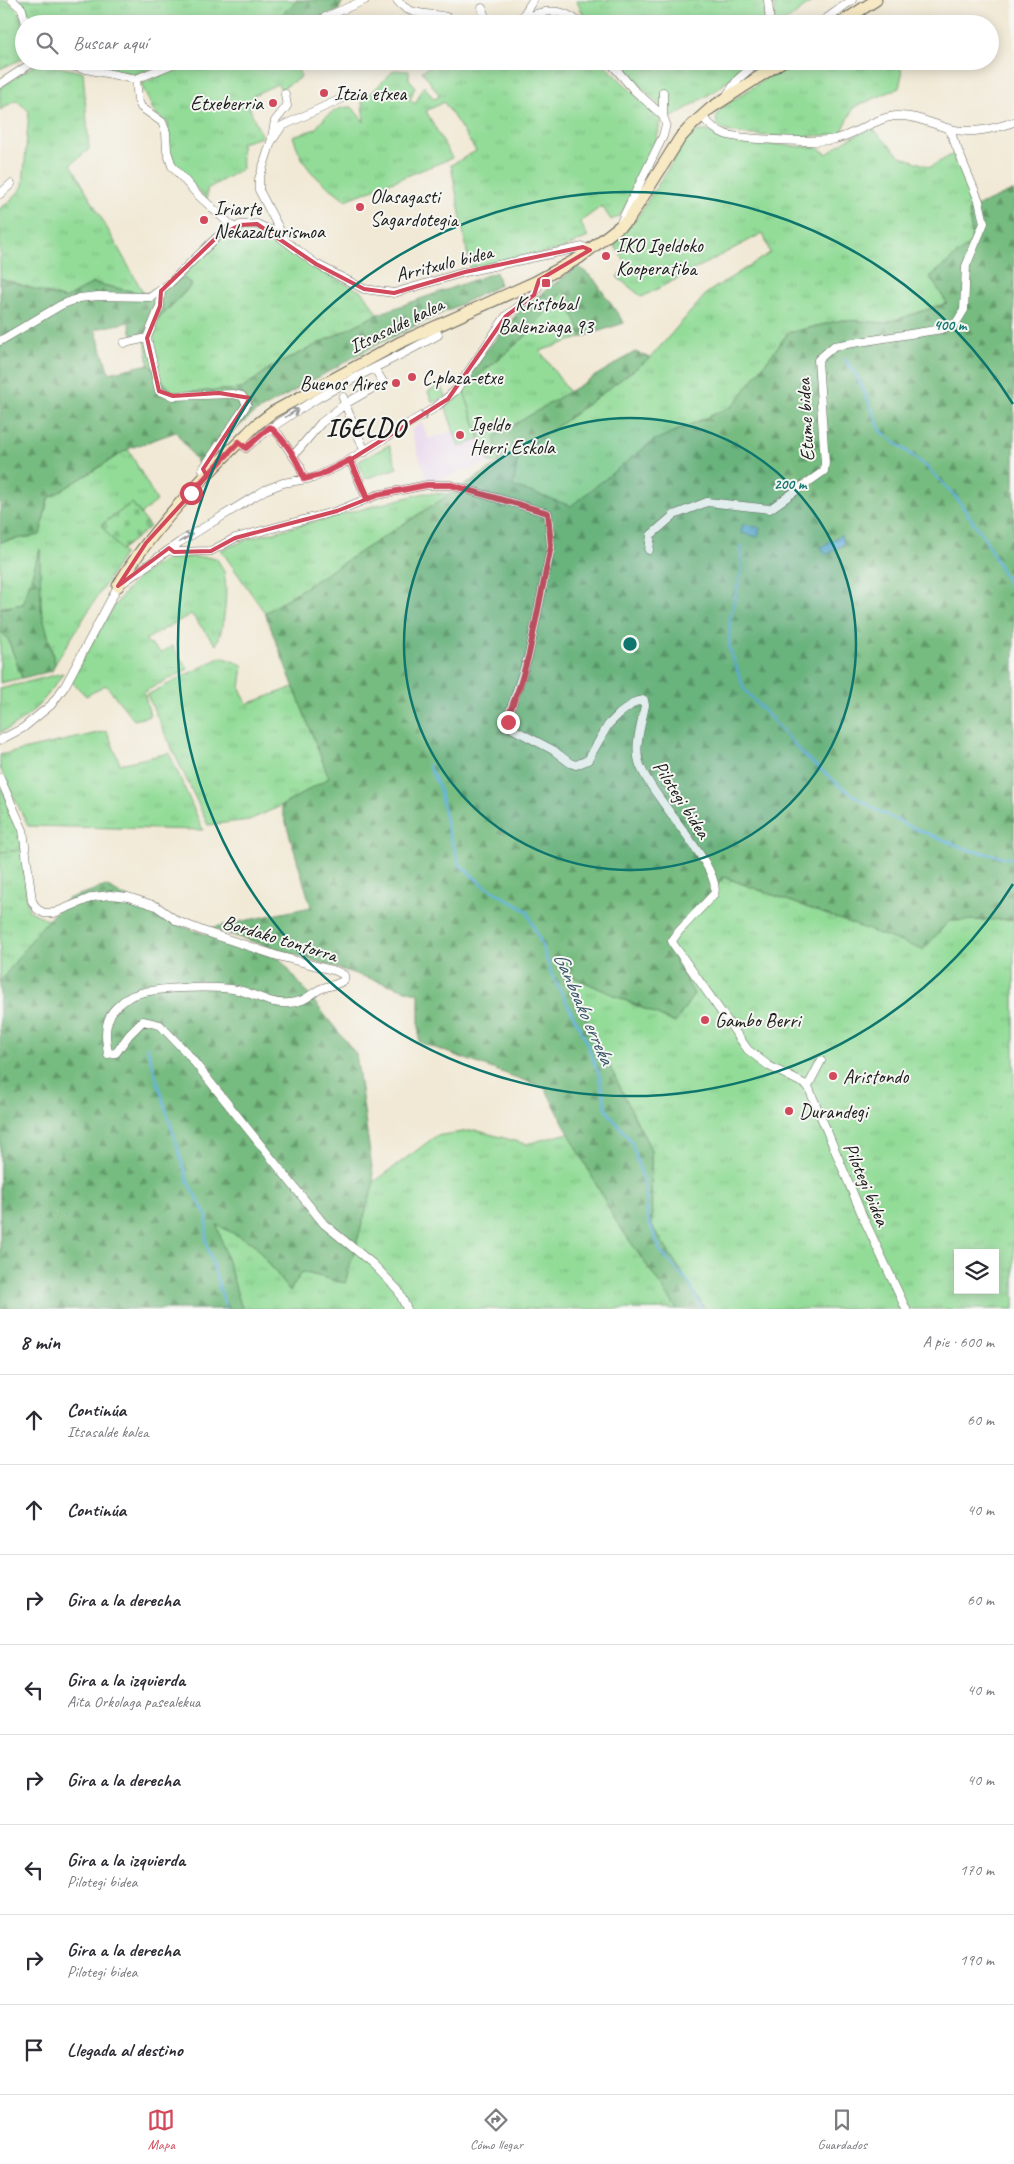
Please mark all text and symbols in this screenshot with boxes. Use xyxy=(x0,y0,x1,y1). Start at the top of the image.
search box xyxy=(15,15,999,70)
icon: search xyxy=(33,29,61,57)
text: Buscar aquí xyxy=(73,31,147,55)
place label: Itzia etxea xyxy=(334,81,408,106)
marker: Itzia etxea xyxy=(318,87,330,99)
place label: Etxeberria xyxy=(190,91,264,116)
marker: Etxeberria xyxy=(267,97,279,109)
place label: Olasagasti Sagardotegia xyxy=(370,184,459,232)
place label: Iriarte Nekazalturismoa xyxy=(214,196,326,244)
marker: Olasagasti Sagardotegia xyxy=(354,201,366,213)
marker: Iriarte Nekazalturismoa xyxy=(198,214,210,226)
place label: IKO Igeldoko Kooperatiba xyxy=(616,233,704,281)
street label: Arritxulo bidea xyxy=(393,239,497,288)
marker: IKO Igeldoko Kooperatiba xyxy=(600,250,612,262)
marker: Kristobal Balenziaga 93 xyxy=(540,277,552,289)
street label: Itsasalde kalea xyxy=(345,291,449,359)
place label: Kristobal Balenziaga 93 xyxy=(499,291,595,339)
text: 400 m xyxy=(934,316,968,335)
place label: C.plaza-etxe xyxy=(422,365,504,390)
place label: Buenos Aires xyxy=(300,371,388,396)
marker: C.plaza-etxe xyxy=(406,371,418,383)
street label: Etume bidea xyxy=(791,376,820,462)
marker: Buenos Aires xyxy=(390,377,402,389)
one-way arrow xyxy=(284,408,298,418)
district label: IGELDO xyxy=(326,412,408,444)
one-way arrow xyxy=(414,412,428,422)
place label: Igeldo Herri Eskola xyxy=(470,412,556,460)
marker: Igeldo Herri Eskola xyxy=(454,429,466,441)
text: 200 m xyxy=(774,475,808,494)
route start xyxy=(180,482,203,505)
one-way arrow xyxy=(179,533,193,543)
centre of rings xyxy=(621,635,639,653)
route end xyxy=(497,711,520,734)
street label: Pilotegi bidea xyxy=(647,756,717,844)
street label: Bordako tontorra xyxy=(219,909,342,968)
water label: Ganboako erreka xyxy=(548,948,621,1070)
place label: Gambo Berri xyxy=(715,1008,803,1033)
marker: Gambo Berri xyxy=(699,1014,711,1026)
place label: Aristondo xyxy=(843,1064,909,1089)
marker: Aristondo xyxy=(827,1070,839,1082)
place label: Durandegi xyxy=(799,1099,870,1124)
marker: Durandegi xyxy=(783,1105,795,1117)
street label: Pilotegi bidea xyxy=(838,1139,896,1231)
map controls xyxy=(954,1249,999,1294)
button: layers xyxy=(954,1249,999,1294)
text: 8 min xyxy=(20,1329,60,1355)
text: A pie · 600 m xyxy=(923,1332,994,1352)
text: Continúa xyxy=(67,1398,126,1422)
icon: ahead xyxy=(20,1406,48,1434)
text: 60 m xyxy=(967,1410,994,1430)
text: Itsasalde kalea xyxy=(67,1422,149,1442)
icon: ahead xyxy=(20,1496,48,1524)
text: Continúa xyxy=(67,1498,126,1522)
text: 40 m xyxy=(967,1500,994,1520)
icon: right xyxy=(20,1586,48,1614)
text: Gira a la derecha xyxy=(67,1588,180,1612)
text: 60 m xyxy=(967,1590,994,1610)
text: Gira a la izquierda xyxy=(67,1668,185,1692)
icon: left xyxy=(20,1676,48,1704)
text: 40 m xyxy=(967,1680,994,1700)
text: Aita Orkolaga pasealekua xyxy=(67,1692,200,1712)
icon: right xyxy=(20,1766,48,1794)
text: Gira a la derecha xyxy=(67,1768,180,1792)
text: 40 m xyxy=(967,1770,994,1790)
text: Gira a la izquierda xyxy=(67,1848,185,1872)
icon: left xyxy=(20,1856,48,1884)
text: 170 m xyxy=(960,1860,994,1880)
text: Pilotegi bidea xyxy=(67,1872,137,1892)
text: Gira a la derecha xyxy=(67,1938,180,1962)
icon: right xyxy=(20,1946,48,1974)
text: 190 m xyxy=(960,1950,994,1970)
text: Pilotegi bidea xyxy=(67,1962,137,1982)
icon: arrive xyxy=(20,2036,48,2064)
text: Llegada al destino xyxy=(67,2038,183,2062)
tab: Mapa xyxy=(147,2106,175,2153)
tab: Cómo llegar xyxy=(470,2106,523,2153)
tab: Guardados xyxy=(818,2106,867,2153)

